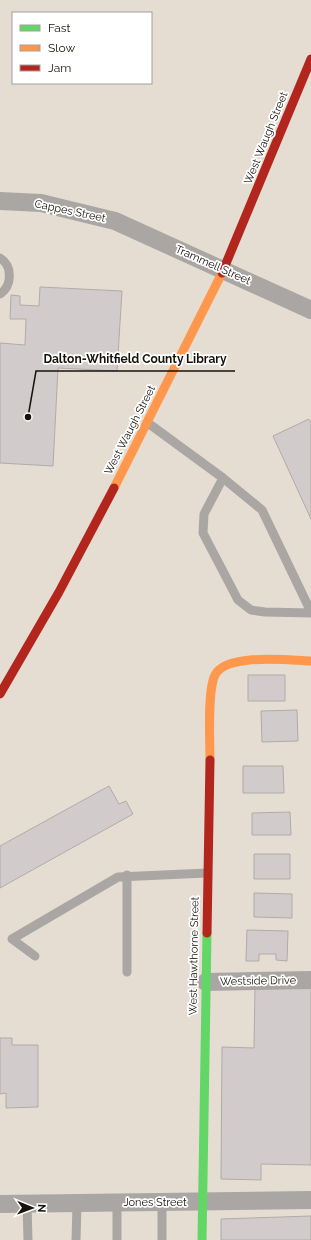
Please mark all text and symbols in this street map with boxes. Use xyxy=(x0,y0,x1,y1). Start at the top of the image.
legend xyxy=(12,12,152,84)
text: Fast xyxy=(48,21,71,35)
text: Slow xyxy=(48,41,75,55)
text: Jam xyxy=(48,61,71,75)
street label: West Waugh Street xyxy=(242,90,291,186)
street label: Cappes Street xyxy=(33,197,107,225)
street label: Trammell Street xyxy=(173,243,253,288)
callout: Dalton-Whitfield County Library xyxy=(36,347,235,371)
text: Dalton-Whitfield County Library xyxy=(43,352,227,366)
street label: West Waugh Street xyxy=(102,383,158,477)
street label: West Hawthorne Street xyxy=(186,896,202,1015)
street label: Westside Drive xyxy=(220,974,297,988)
north arrow xyxy=(12,1188,52,1228)
street label: Jones Street xyxy=(123,1196,187,1209)
text: N xyxy=(35,1204,48,1212)

